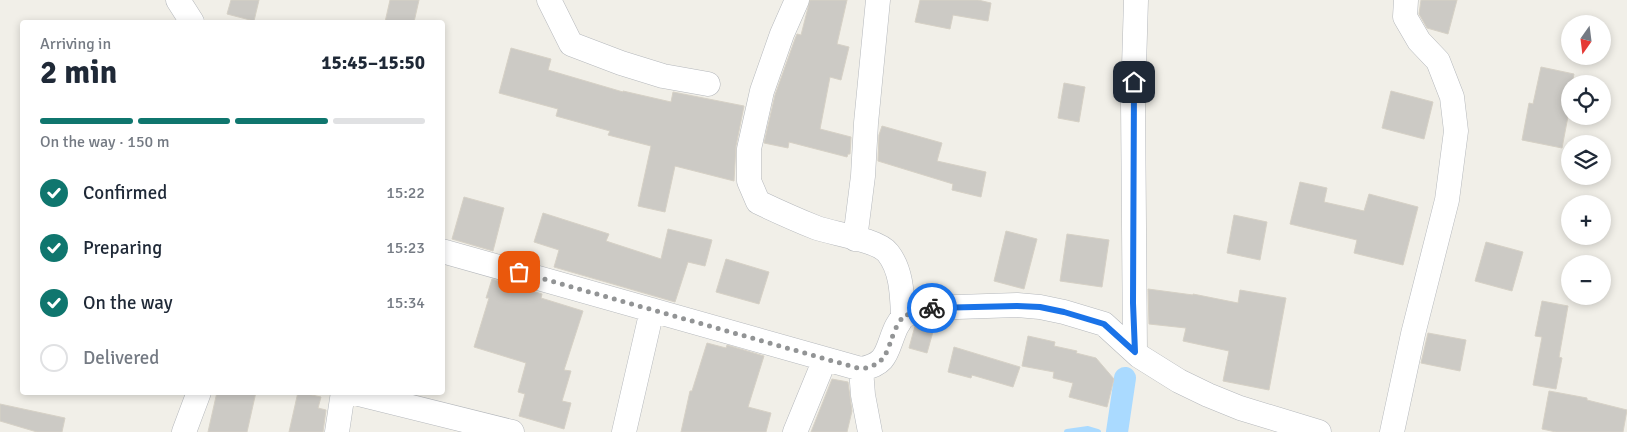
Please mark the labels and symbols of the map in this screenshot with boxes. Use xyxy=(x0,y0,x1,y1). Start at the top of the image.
north arrow xyxy=(1561,15,1611,65)
pin xyxy=(1113,61,1155,103)
pin xyxy=(498,251,540,293)
courier xyxy=(907,283,957,333)

